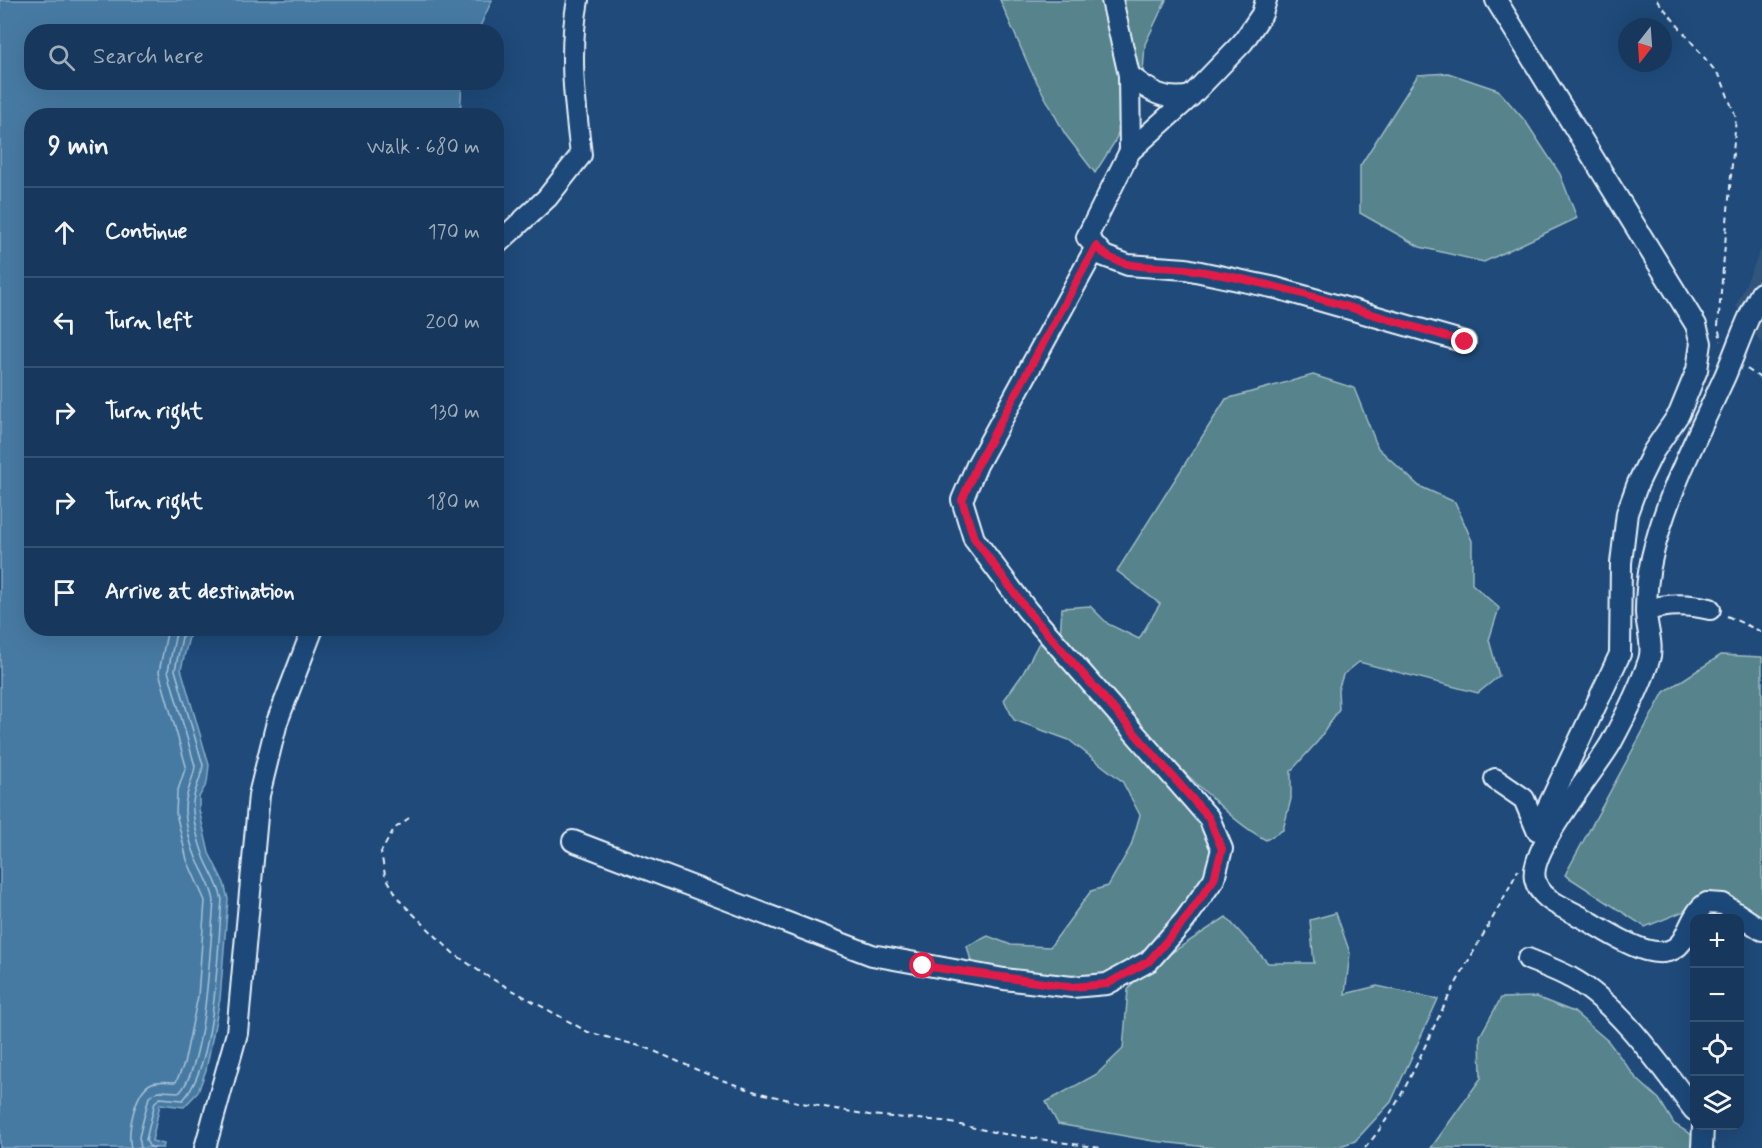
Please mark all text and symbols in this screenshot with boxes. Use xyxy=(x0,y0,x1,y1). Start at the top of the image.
north arrow xyxy=(1618,18,1672,72)
search box xyxy=(24,24,504,90)
icon: search xyxy=(45,41,78,74)
text: Search here xyxy=(93,43,204,71)
text: 9 min xyxy=(48,130,109,164)
text: Walk · 680 m xyxy=(367,134,480,161)
icon: ahead xyxy=(48,216,81,249)
text: Continue xyxy=(105,218,187,246)
text: 170 m xyxy=(428,219,480,246)
icon: left xyxy=(48,306,81,339)
text: Turn left xyxy=(105,308,193,336)
text: 200 m xyxy=(425,309,480,336)
route end xyxy=(1451,328,1477,354)
icon: right xyxy=(48,396,81,429)
text: Turn right xyxy=(105,398,203,426)
text: 130 m xyxy=(429,399,480,426)
icon: right xyxy=(48,486,81,519)
text: Turn right xyxy=(105,488,203,516)
text: 180 m xyxy=(427,489,480,516)
icon: arrive xyxy=(48,576,81,609)
text: Arrive at destination xyxy=(105,578,295,606)
map controls xyxy=(1690,914,1744,1130)
button: + xyxy=(1690,914,1744,968)
route start xyxy=(909,952,935,978)
button: − xyxy=(1690,968,1744,1022)
button: locate xyxy=(1690,1022,1744,1076)
button: layers xyxy=(1690,1076,1744,1130)

